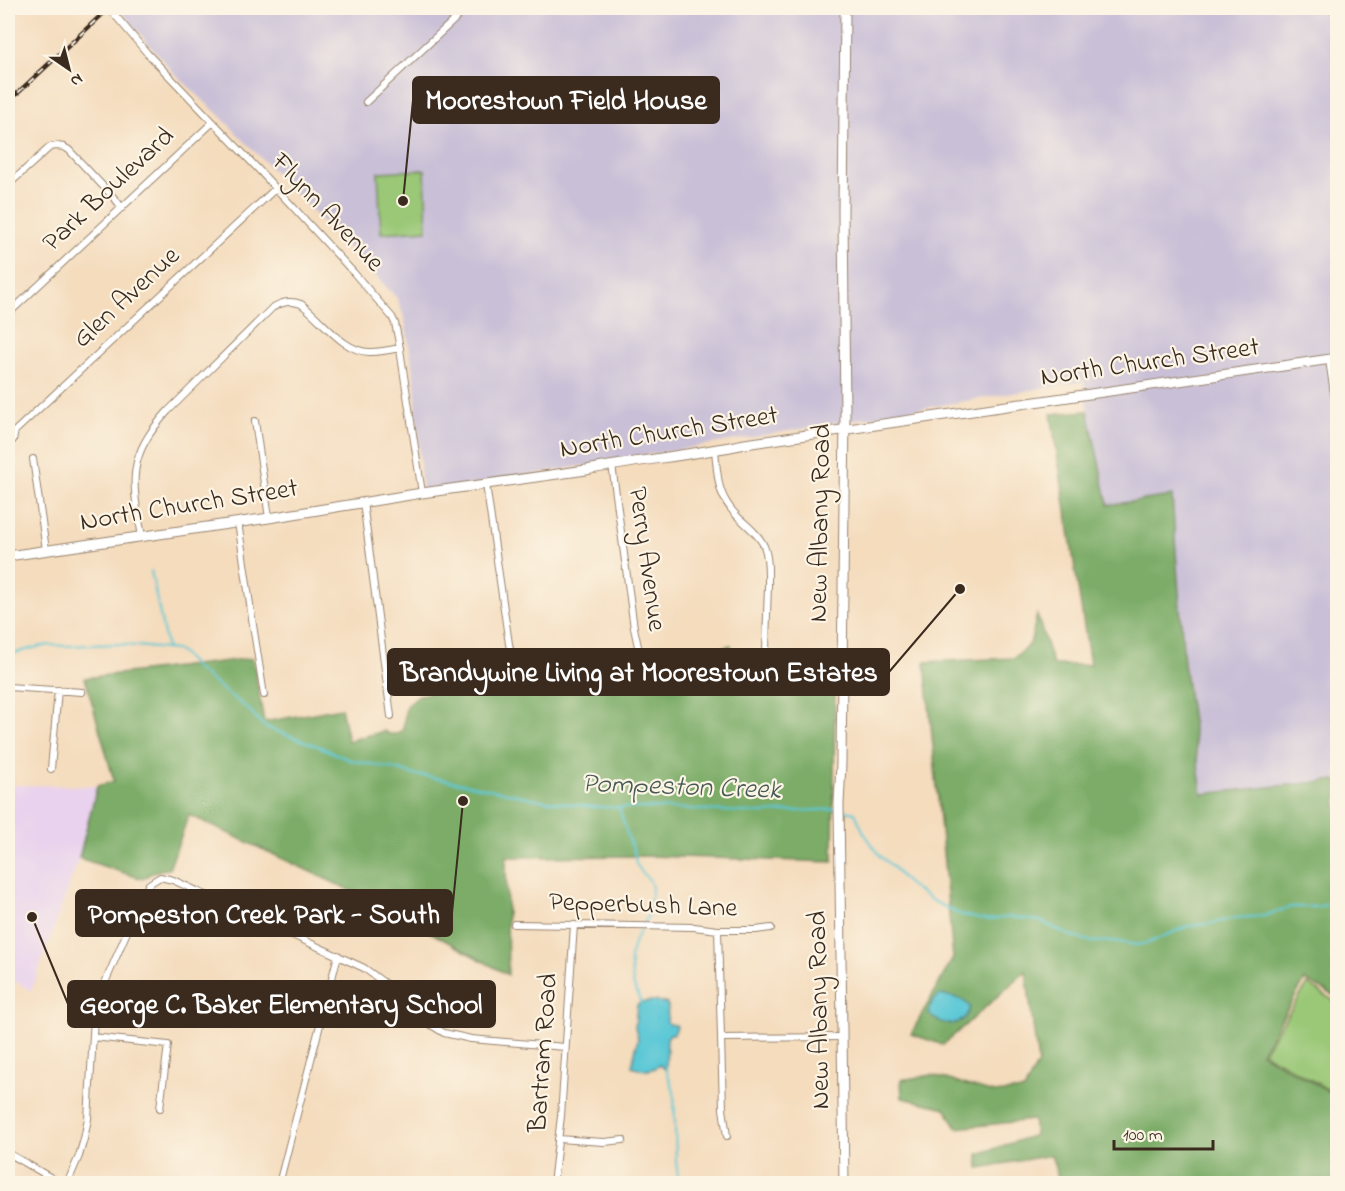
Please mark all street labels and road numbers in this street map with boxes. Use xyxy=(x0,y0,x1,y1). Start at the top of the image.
street label: Park Boulevard xyxy=(34,118,184,262)
street label: Flynn Avenue xyxy=(261,144,393,282)
street label: Glen Avenue xyxy=(65,237,190,358)
street label: North Church Street xyxy=(1038,328,1262,398)
street label: North Church Street xyxy=(557,397,781,469)
street label: New Albany Road xyxy=(800,423,842,623)
street label: North Church Street xyxy=(77,470,301,542)
street label: Perry Avenue xyxy=(617,484,676,635)
street label: Pepperbush Lane xyxy=(548,883,739,929)
street label: New Albany Road xyxy=(799,910,841,1110)
street label: Bartram Road xyxy=(519,972,569,1135)

